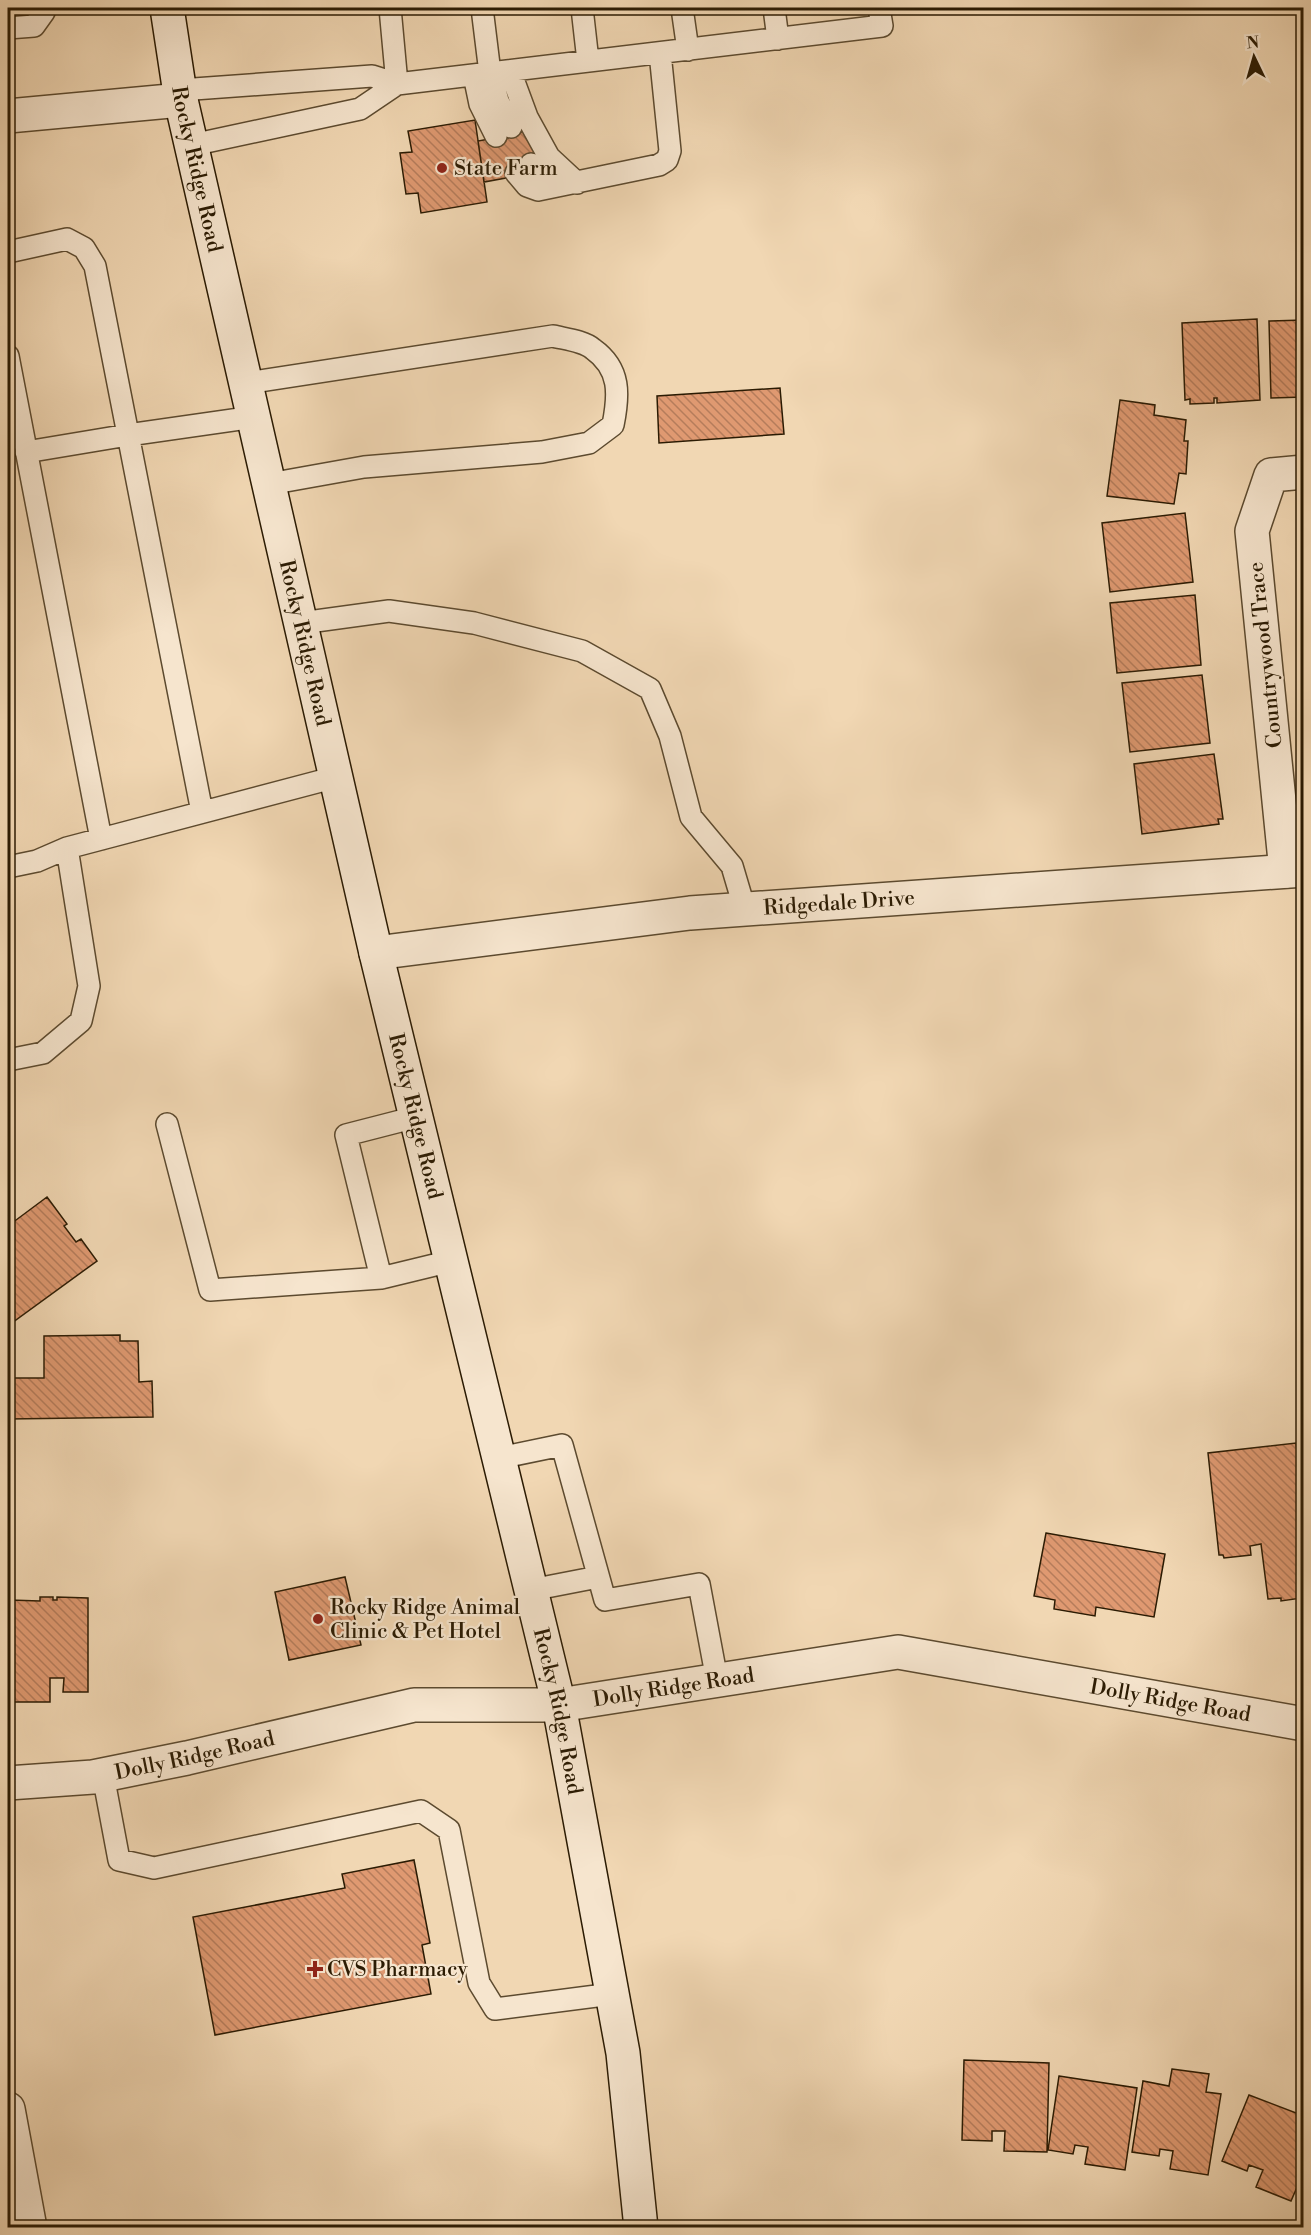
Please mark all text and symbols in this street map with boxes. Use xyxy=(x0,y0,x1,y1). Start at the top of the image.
north arrow xyxy=(1224,27,1284,87)
text: N xyxy=(1246,33,1260,54)
street label: Rocky Ridge Road xyxy=(165,84,227,255)
place label: State Farm xyxy=(454,156,558,182)
marker: State Farm xyxy=(435,161,449,175)
street label: Rocky Ridge Road xyxy=(273,558,336,729)
street label: Countrywood Trace xyxy=(1243,561,1289,749)
street label: Ridgedale Drive xyxy=(763,885,916,922)
street label: Rocky Ridge Road xyxy=(382,1031,447,1202)
place label: Rocky Ridge Animal Clinic & Pet Hotel xyxy=(330,1595,520,1645)
marker: Rocky Ridge Animal Clinic & Pet Hotel xyxy=(311,1612,325,1626)
street label: Rocky Ridge Road xyxy=(527,1626,587,1797)
street label: Dolly Ridge Road xyxy=(591,1663,756,1714)
street label: Dolly Ridge Road xyxy=(1088,1674,1253,1728)
street label: Dolly Ridge Road xyxy=(113,1726,277,1786)
place label: CVS Pharmacy xyxy=(327,1957,469,1983)
marker: CVS Pharmacy xyxy=(308,1962,322,1976)

